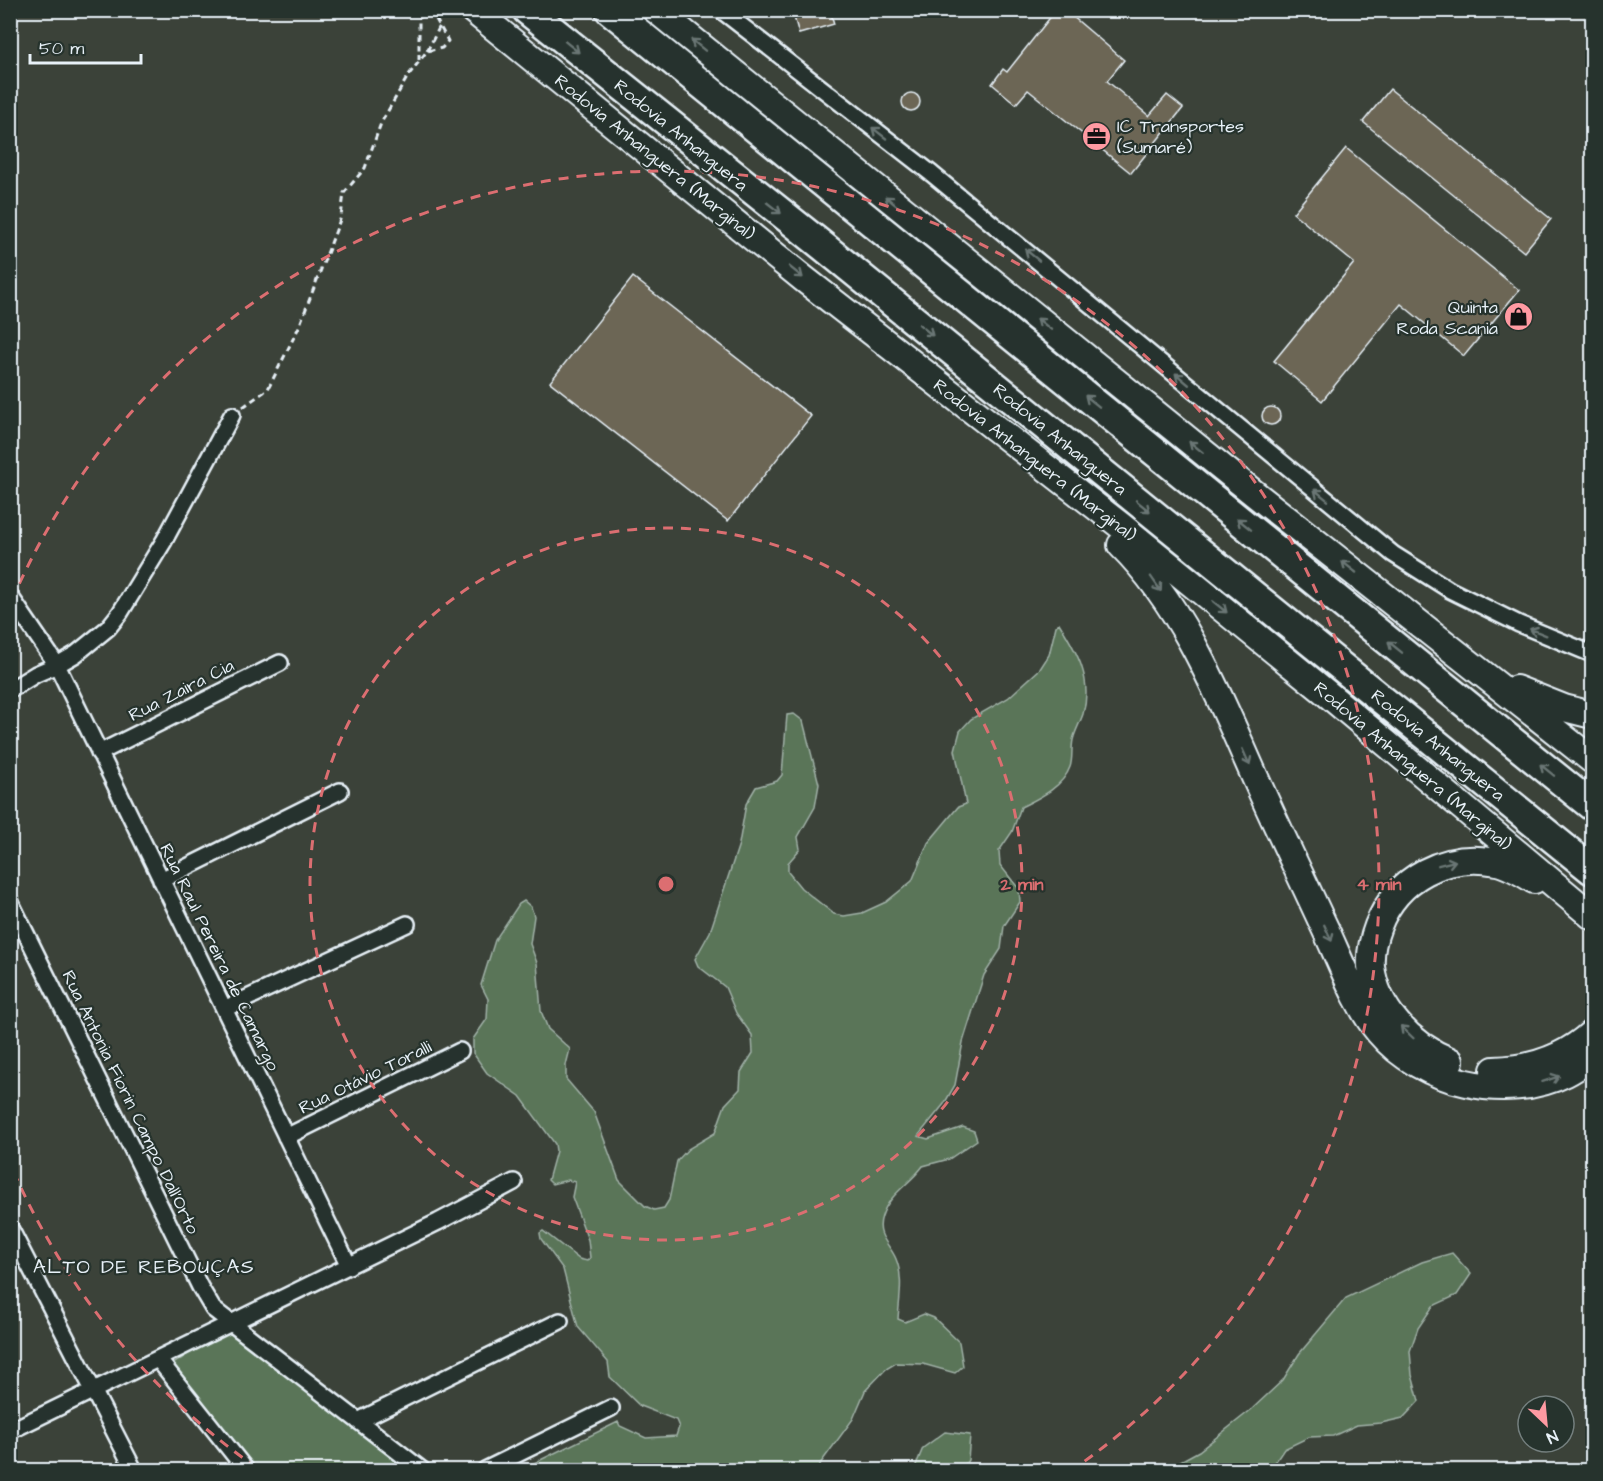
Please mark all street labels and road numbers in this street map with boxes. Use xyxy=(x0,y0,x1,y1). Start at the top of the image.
street label: Rodovia Anhanguera (Marginal) xyxy=(548,69,760,247)
street label: Rodovia Anhanguera xyxy=(608,74,753,198)
street label: Rodovia Anhanguera (Marginal) xyxy=(927,373,1141,548)
street label: Rodovia Anhanguera xyxy=(987,378,1132,502)
street label: Rua Zaira Cia xyxy=(124,653,238,728)
street label: Rodovia Anhanguera (Marginal) xyxy=(1308,676,1517,858)
street label: Rodovia Anhanguera xyxy=(1365,684,1510,808)
street label: Rua Raul Pereira de Camargo xyxy=(153,839,286,1075)
street label: Rua Antonia Fiorin Campo Dall'Orto xyxy=(56,966,205,1238)
street label: Rua Otávio Toralli xyxy=(295,1034,436,1120)

